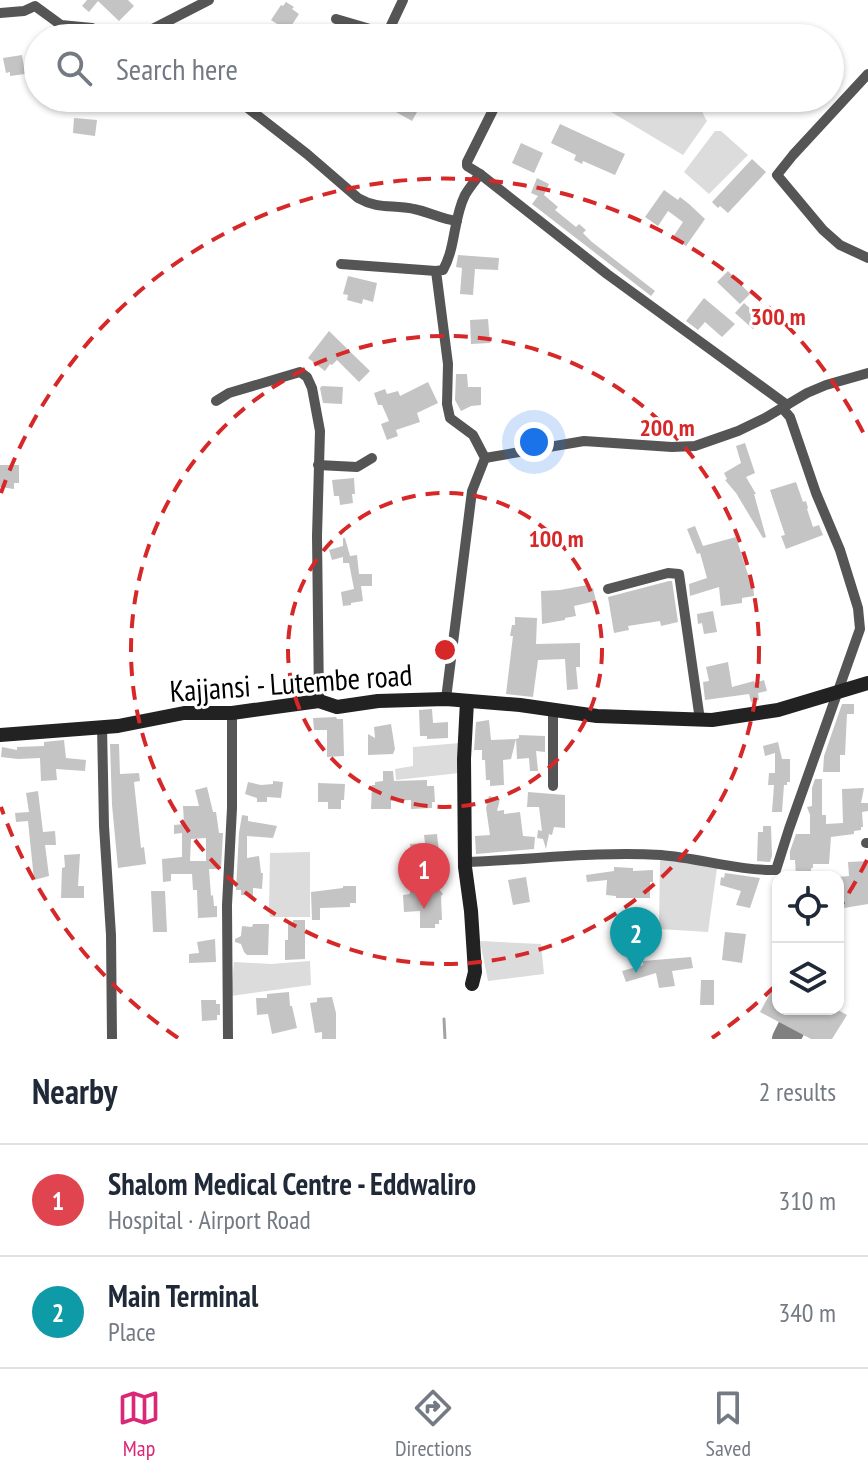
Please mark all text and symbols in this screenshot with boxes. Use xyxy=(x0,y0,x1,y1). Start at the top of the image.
search box xyxy=(24,24,844,112)
icon: search xyxy=(52,46,96,90)
text: Search here xyxy=(116,49,238,88)
text: 300 m xyxy=(750,301,806,332)
text: 200 m xyxy=(639,412,695,443)
your location xyxy=(514,422,554,462)
text: 100 m xyxy=(528,523,584,554)
centre of rings xyxy=(431,636,459,664)
street label: Kajjansi - Lutembe road xyxy=(168,654,414,710)
pin: 1 xyxy=(398,843,450,909)
map controls xyxy=(772,871,844,1015)
button: locate xyxy=(772,871,844,943)
pin: 2 xyxy=(610,907,662,973)
button: layers xyxy=(772,943,844,1015)
text: Nearby xyxy=(32,1069,117,1113)
text: 2 results xyxy=(759,1075,836,1108)
text: Shalom Medical Centre - Eddwaliro xyxy=(108,1164,476,1203)
text: 1 xyxy=(52,1184,64,1217)
text: 310 m xyxy=(778,1184,836,1217)
text: Hospital · Airport Road xyxy=(108,1203,311,1236)
text: Main Terminal xyxy=(108,1276,258,1315)
text: 2 xyxy=(52,1296,64,1329)
text: 340 m xyxy=(778,1296,836,1329)
text: Place xyxy=(108,1315,156,1348)
tab: Map xyxy=(117,1386,161,1462)
tab: Directions xyxy=(395,1386,472,1462)
tab: Saved xyxy=(706,1386,751,1462)

